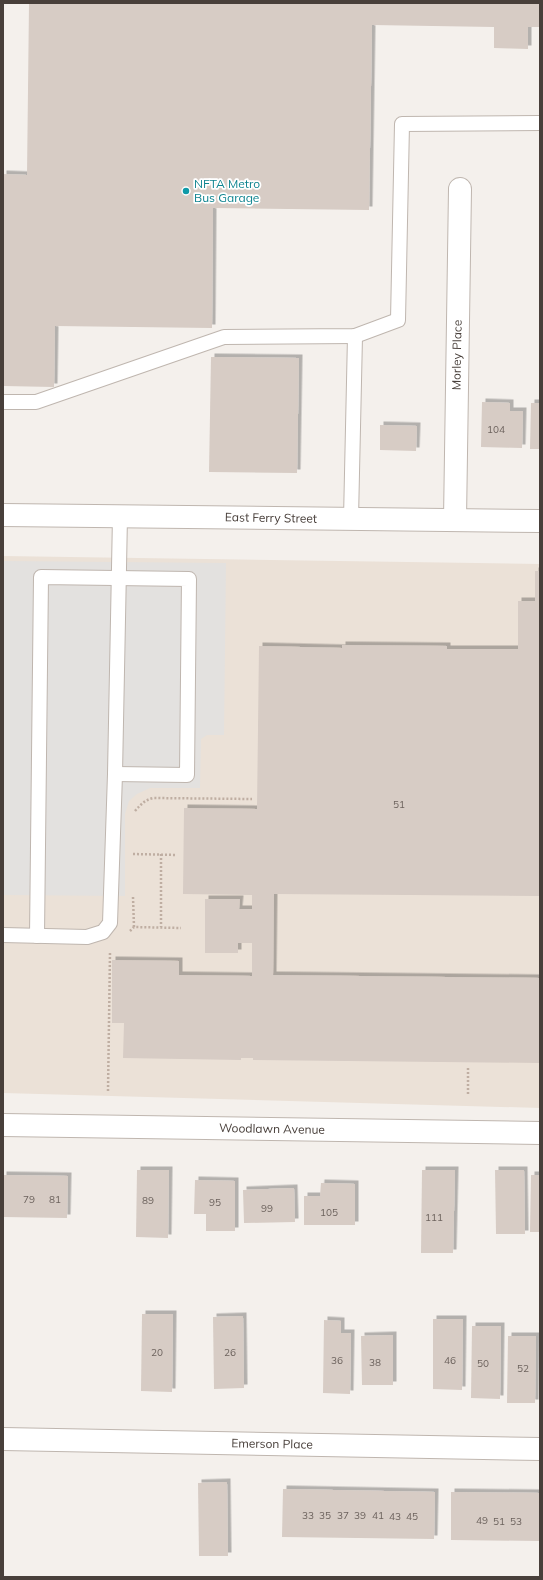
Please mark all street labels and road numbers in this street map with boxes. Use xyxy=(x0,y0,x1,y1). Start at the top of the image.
street label: Morley Place xyxy=(448,320,465,390)
street label: East Ferry Street xyxy=(225,509,317,526)
street label: Woodlawn Avenue xyxy=(219,1120,325,1137)
street label: Emerson Place xyxy=(231,1435,313,1452)

